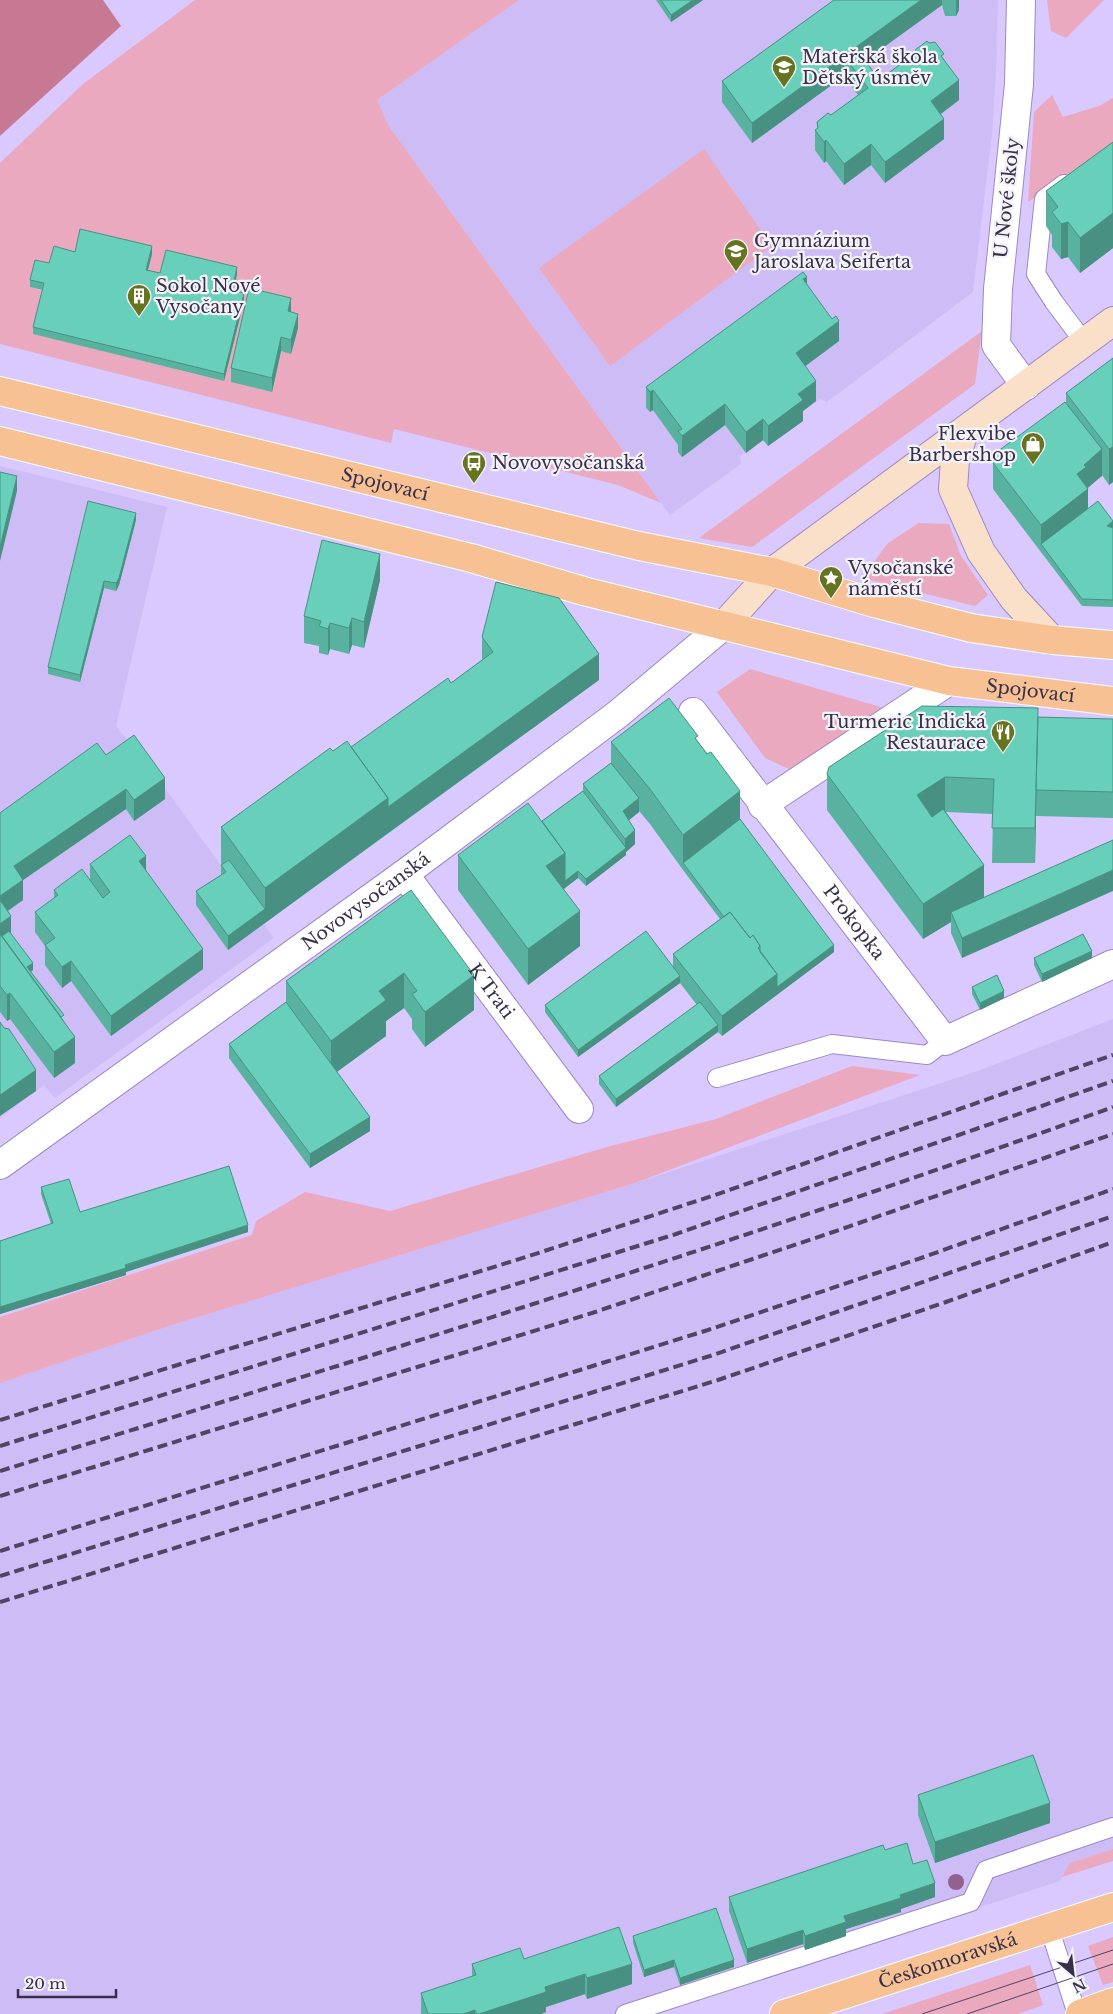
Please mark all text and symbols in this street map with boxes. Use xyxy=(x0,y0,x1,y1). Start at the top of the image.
place label: Mateřská škola Dětský úsměv xyxy=(802,46,938,89)
school or university icon: Mateřská škola Dětský úsměv xyxy=(771,54,797,88)
street label: U Nové školy xyxy=(990,136,1024,260)
place label: Gymnázium Jaroslava Seiferta xyxy=(752,230,911,273)
school or university icon: Gymnázium Jaroslava Seiferta xyxy=(723,238,749,272)
place label: Sokol Nové Vysočany xyxy=(155,275,261,318)
building icon: Sokol Nové Vysočany xyxy=(126,283,152,317)
place label: Flexvibe Barbershop xyxy=(908,423,1016,466)
shop icon: Flexvibe Barbershop xyxy=(1020,431,1046,465)
bus stop icon: Novovysočanská xyxy=(461,450,487,484)
place label: Novovysočanská xyxy=(492,452,645,474)
street label: Spojovací xyxy=(339,463,432,506)
place label: Vysočanské náměstí xyxy=(847,557,953,600)
place icon: Vysočanské náměstí xyxy=(818,565,844,599)
street label: Spojovací xyxy=(985,675,1077,707)
place label: Turmeric Indická Restaurace xyxy=(824,711,986,754)
restaurant icon: Turmeric Indická Restaurace xyxy=(990,719,1016,753)
street label: Novovysočanská xyxy=(298,848,434,955)
street label: Prokopka xyxy=(819,881,890,964)
street label: K Trati xyxy=(464,959,519,1023)
street label: Českomoravská xyxy=(875,1928,1020,1994)
north arrow xyxy=(1048,1949,1098,1999)
scale bar xyxy=(18,1966,115,1998)
text: 20 m xyxy=(25,1974,65,1993)
text: N xyxy=(1069,1974,1089,1997)

